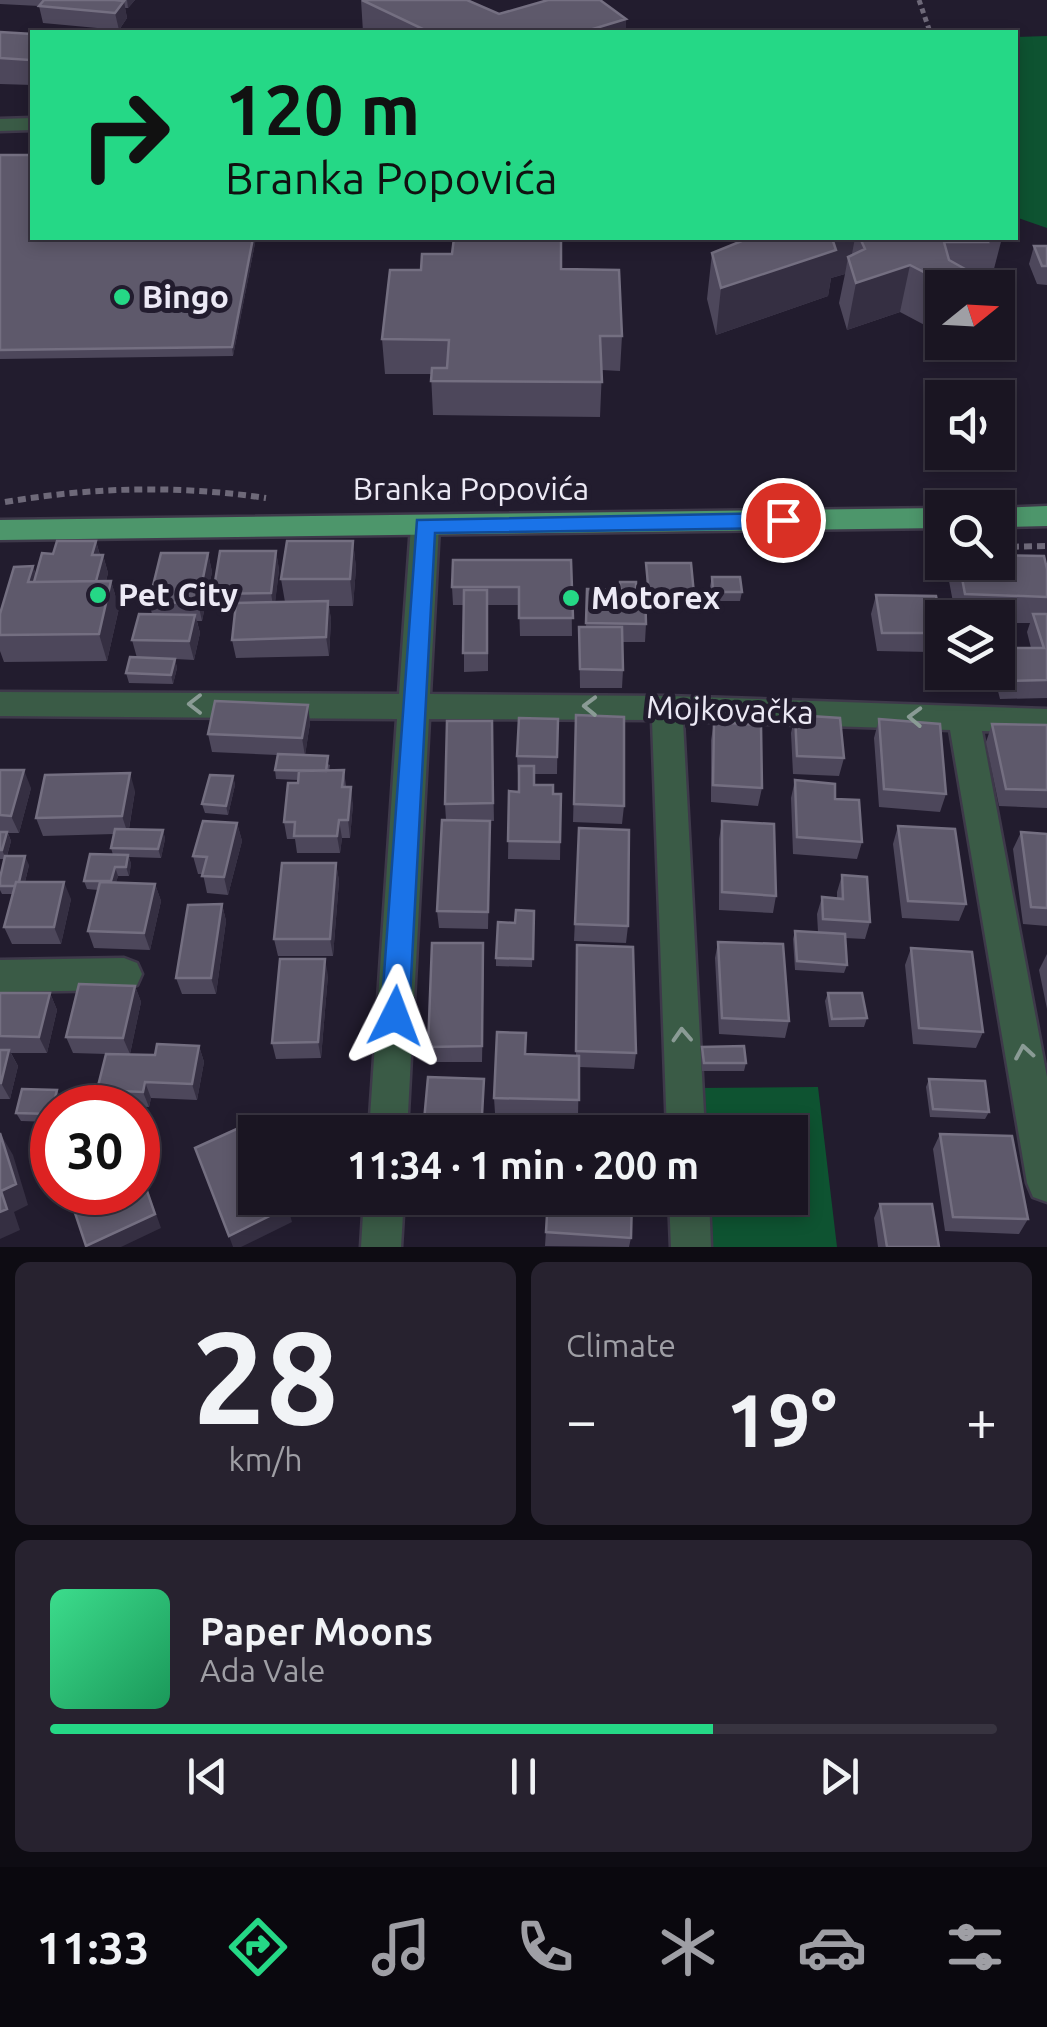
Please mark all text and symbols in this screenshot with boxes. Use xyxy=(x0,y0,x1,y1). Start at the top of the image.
icon: right xyxy=(60,70,190,200)
text: 120 m xyxy=(225,70,420,148)
text: Branka Popovića xyxy=(225,152,558,203)
north arrow xyxy=(925,270,1015,360)
map controls xyxy=(925,270,1015,690)
place label: Bingo xyxy=(142,278,229,314)
marker: Bingo xyxy=(111,286,133,308)
button: sound xyxy=(925,380,1015,470)
street label: Branka Popovića xyxy=(353,470,589,506)
pin xyxy=(741,478,826,563)
button: search xyxy=(925,490,1015,580)
icon: arrive xyxy=(756,493,811,548)
place label: Pet City xyxy=(118,576,238,612)
place label: Motorex xyxy=(591,579,720,615)
marker: Pet City xyxy=(87,584,109,606)
marker: Motorex xyxy=(560,587,582,609)
button: layers xyxy=(925,600,1015,690)
street label: Mojkovačka xyxy=(645,688,815,730)
one-way arrow xyxy=(186,693,202,715)
one-way arrow xyxy=(581,696,597,717)
one-way arrow xyxy=(906,707,922,728)
position arrow xyxy=(343,964,447,1068)
one-way arrow xyxy=(671,1027,692,1043)
one-way arrow xyxy=(1014,1044,1035,1061)
speed limit sign: 30 xyxy=(30,1085,160,1215)
text: 11:34 · 1 min · 200 m xyxy=(347,1144,699,1186)
text: 28 xyxy=(192,1303,339,1449)
text: Climate xyxy=(566,1327,676,1363)
text: 19° xyxy=(726,1377,837,1461)
text: − xyxy=(566,1389,597,1450)
text: + xyxy=(966,1389,997,1450)
text: km/h xyxy=(229,1441,302,1477)
text: Paper Moons xyxy=(200,1610,433,1652)
text: Ada Vale xyxy=(200,1652,326,1688)
icon: previous xyxy=(180,1749,235,1804)
icon: pause xyxy=(496,1749,551,1804)
icon: next xyxy=(812,1749,867,1804)
icon: directions xyxy=(223,1912,293,1982)
icon: music xyxy=(366,1912,436,1982)
icon: phone xyxy=(510,1912,580,1982)
icon: climate xyxy=(653,1912,723,1982)
icon: car xyxy=(797,1912,867,1982)
icon: filters xyxy=(940,1912,1010,1982)
text: 11:33 xyxy=(37,1922,149,1973)

